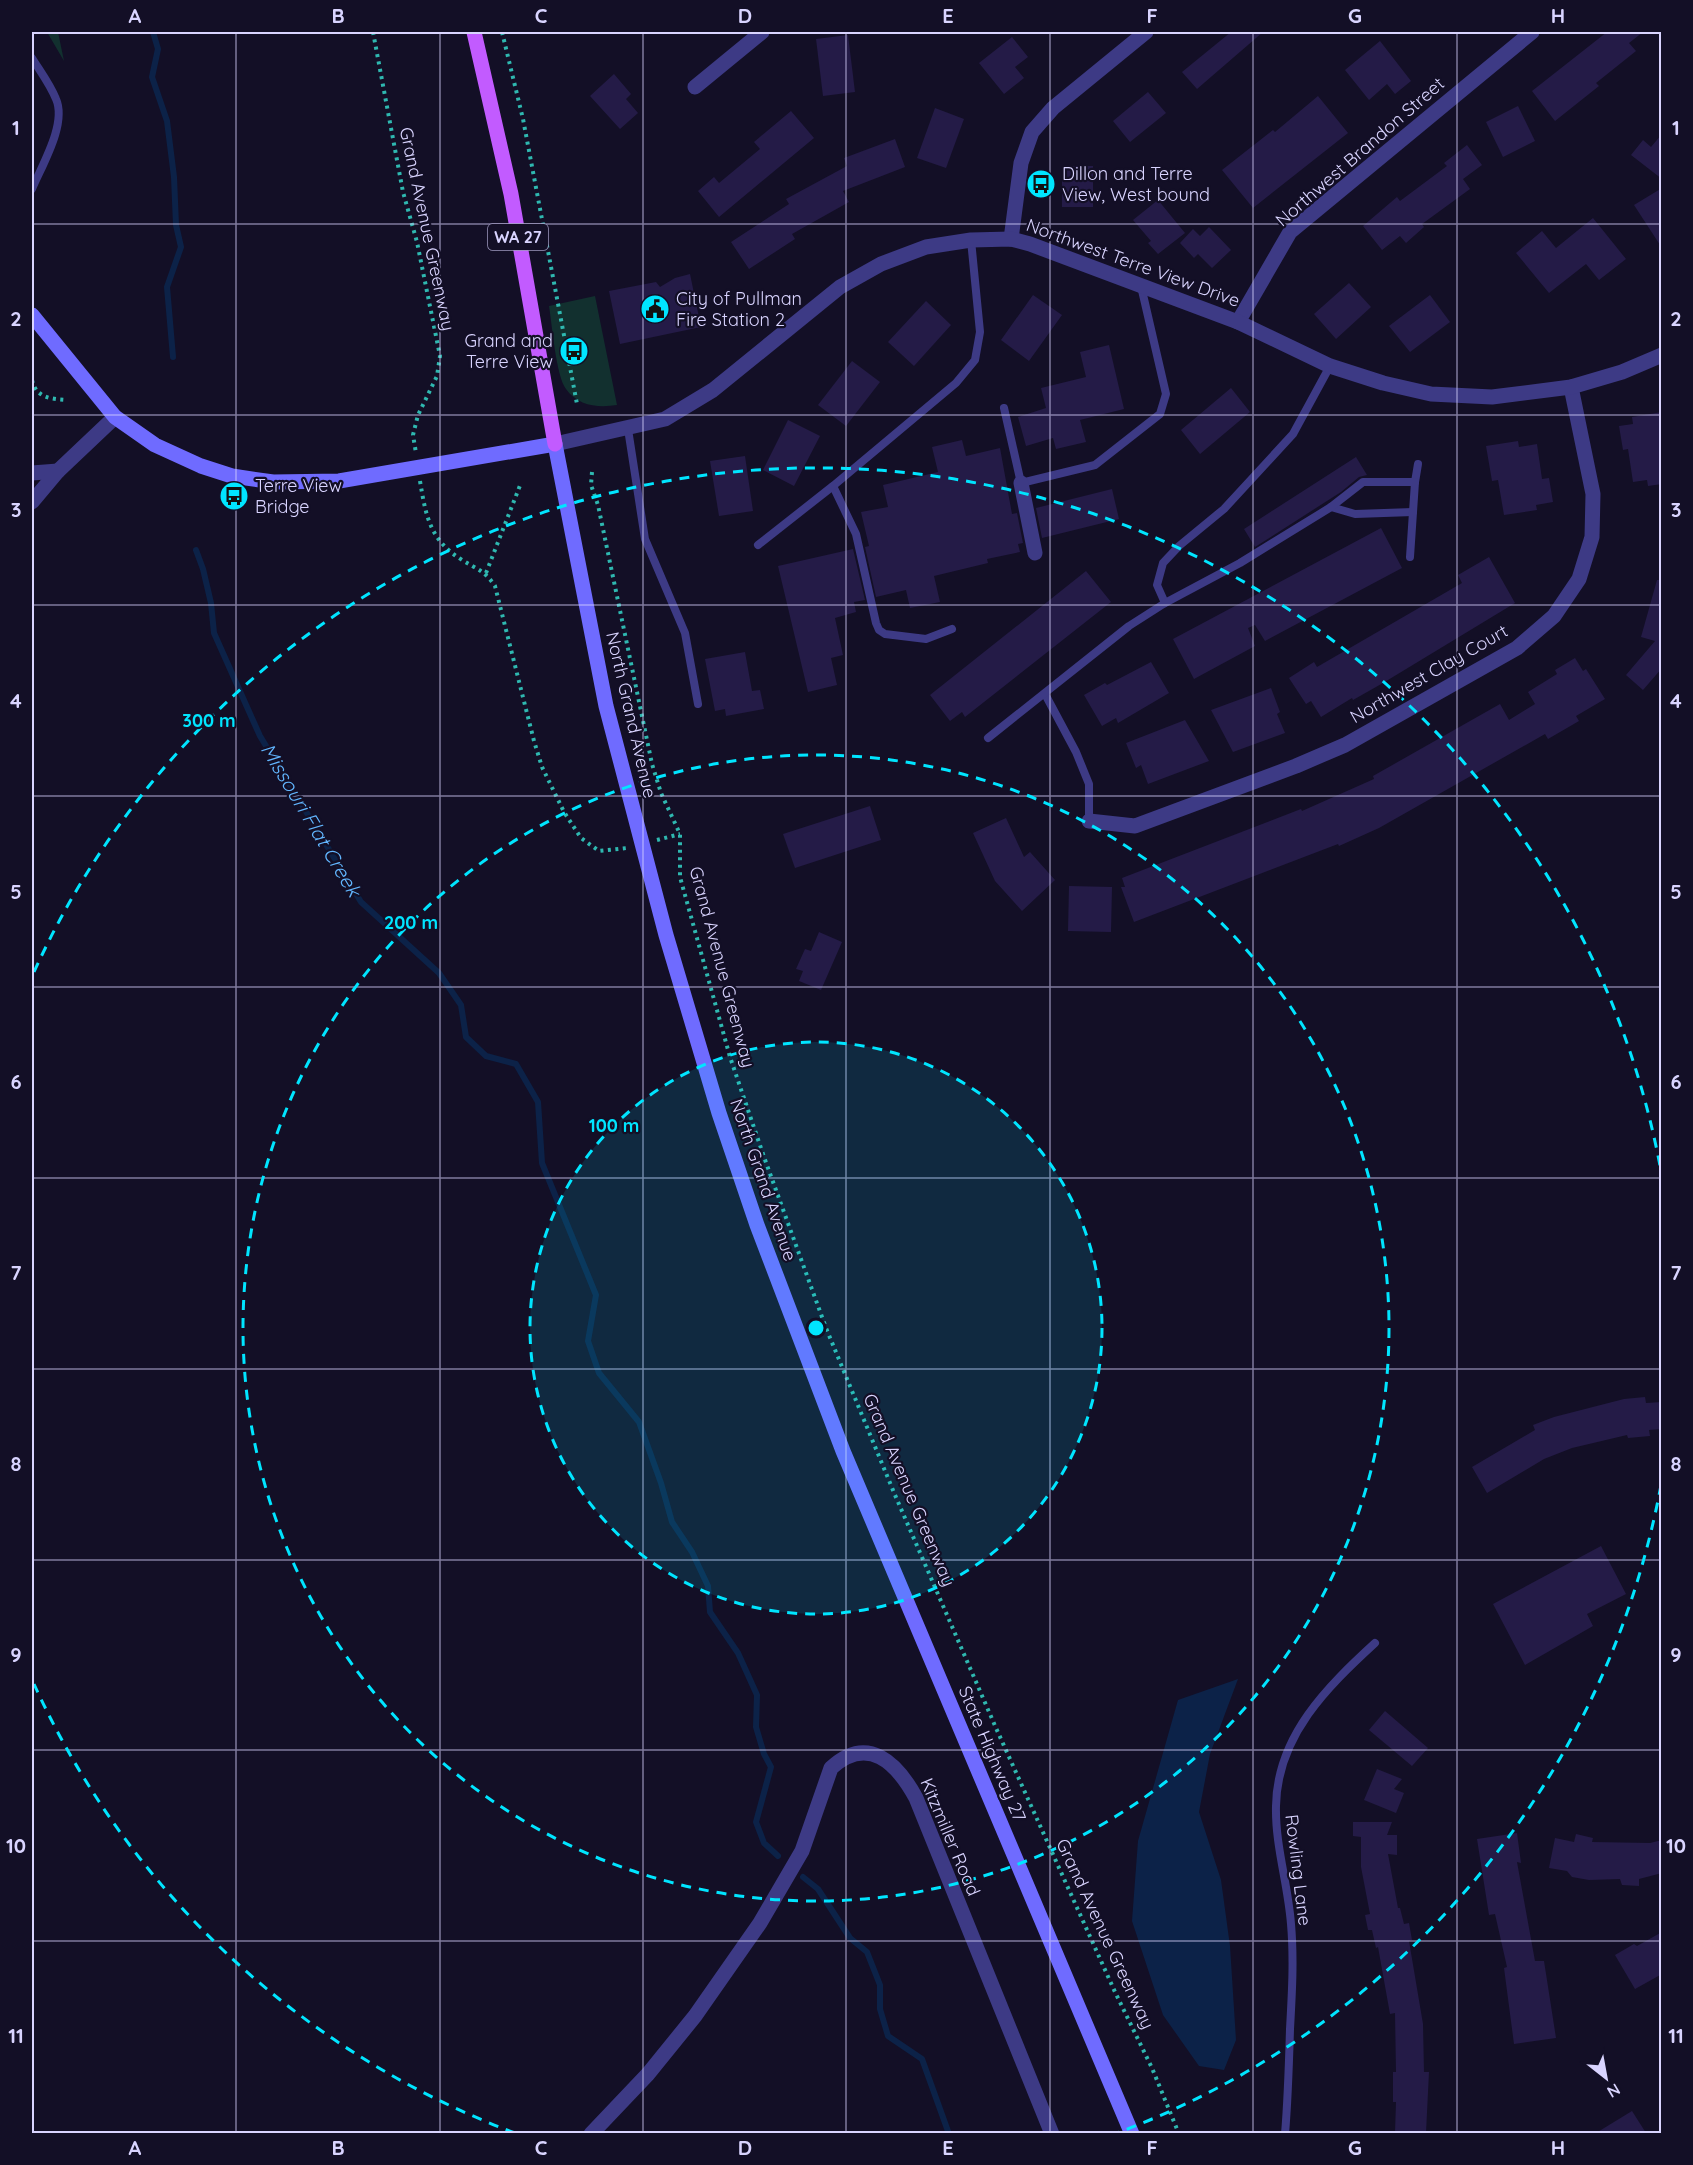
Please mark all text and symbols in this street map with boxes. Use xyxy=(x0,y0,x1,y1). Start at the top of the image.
text: A xyxy=(129,3,142,28)
text: B xyxy=(331,3,345,28)
text: C xyxy=(535,3,548,28)
text: D xyxy=(738,3,752,28)
text: E xyxy=(942,3,954,28)
text: F xyxy=(1146,3,1158,28)
text: G xyxy=(1348,3,1362,28)
text: H xyxy=(1551,3,1565,28)
street label: Northwest Brandon Street xyxy=(1270,72,1449,231)
text: 1 xyxy=(12,115,20,140)
text: 1 xyxy=(1672,115,1680,140)
street label: Grand Avenue Greenway xyxy=(395,125,460,333)
place label: Dillon and Terre View, West bound xyxy=(1062,162,1210,206)
bus stop icon: Dillon and Terre View, West bound xyxy=(1025,168,1057,200)
street label: Northwest Terre View Drive xyxy=(1023,213,1243,312)
road number: WA 27 xyxy=(488,224,548,250)
place label: City of Pullman Fire Station 2 xyxy=(676,287,802,331)
public building icon: City of Pullman Fire Station 2 xyxy=(639,293,671,325)
text: 2 xyxy=(10,306,22,331)
text: 2 xyxy=(1670,306,1682,331)
place label: Grand and Terre View xyxy=(464,329,553,373)
bus stop icon: Grand and Terre View xyxy=(558,335,590,367)
place label: Terre View Bridge xyxy=(255,474,342,518)
bus stop icon: Terre View Bridge xyxy=(218,480,250,512)
text: 3 xyxy=(11,497,21,522)
text: 3 xyxy=(1671,497,1681,522)
street label: Northwest Clay Court xyxy=(1346,619,1512,728)
street label: North Grand Avenue xyxy=(601,629,662,800)
text: 4 xyxy=(10,688,22,713)
text: 4 xyxy=(1670,688,1682,713)
text: 300 m xyxy=(182,709,236,732)
water label: Missouri Flat Creek xyxy=(256,739,368,903)
street label: Grand Avenue Greenway xyxy=(685,864,760,1070)
text: 5 xyxy=(10,879,22,904)
text: 5 xyxy=(1670,879,1682,904)
text: 200 m xyxy=(384,911,438,934)
text: 6 xyxy=(10,1069,22,1094)
text: 6 xyxy=(1670,1069,1682,1094)
street label: North Grand Avenue xyxy=(725,1096,802,1264)
text: 100 m xyxy=(589,1114,639,1137)
text: 7 xyxy=(11,1260,22,1285)
text: 7 xyxy=(1671,1260,1682,1285)
centre of rings xyxy=(806,1318,826,1338)
street label: Grand Avenue Greenway xyxy=(858,1390,961,1590)
text: 8 xyxy=(11,1451,22,1476)
text: 8 xyxy=(1671,1451,1682,1476)
text: 9 xyxy=(10,1642,22,1667)
text: 9 xyxy=(1670,1642,1682,1667)
street label: State Highway 27 xyxy=(954,1683,1031,1825)
street label: Kitzmiller Road xyxy=(915,1774,986,1899)
street label: Rowling Lane xyxy=(1280,1813,1317,1927)
text: 10 xyxy=(6,1833,26,1858)
text: 10 xyxy=(1666,1833,1686,1858)
street label: Grand Avenue Greenway xyxy=(1051,1835,1160,2033)
text: 11 xyxy=(8,2023,24,2048)
text: 11 xyxy=(1668,2023,1684,2048)
north arrow xyxy=(1576,2048,1636,2108)
text: N xyxy=(1604,2079,1624,2102)
text: A xyxy=(129,2135,142,2160)
text: B xyxy=(331,2135,345,2160)
text: C xyxy=(535,2135,548,2160)
text: D xyxy=(738,2135,752,2160)
text: E xyxy=(942,2135,954,2160)
text: F xyxy=(1146,2135,1158,2160)
text: G xyxy=(1348,2135,1362,2160)
text: H xyxy=(1551,2135,1565,2160)

